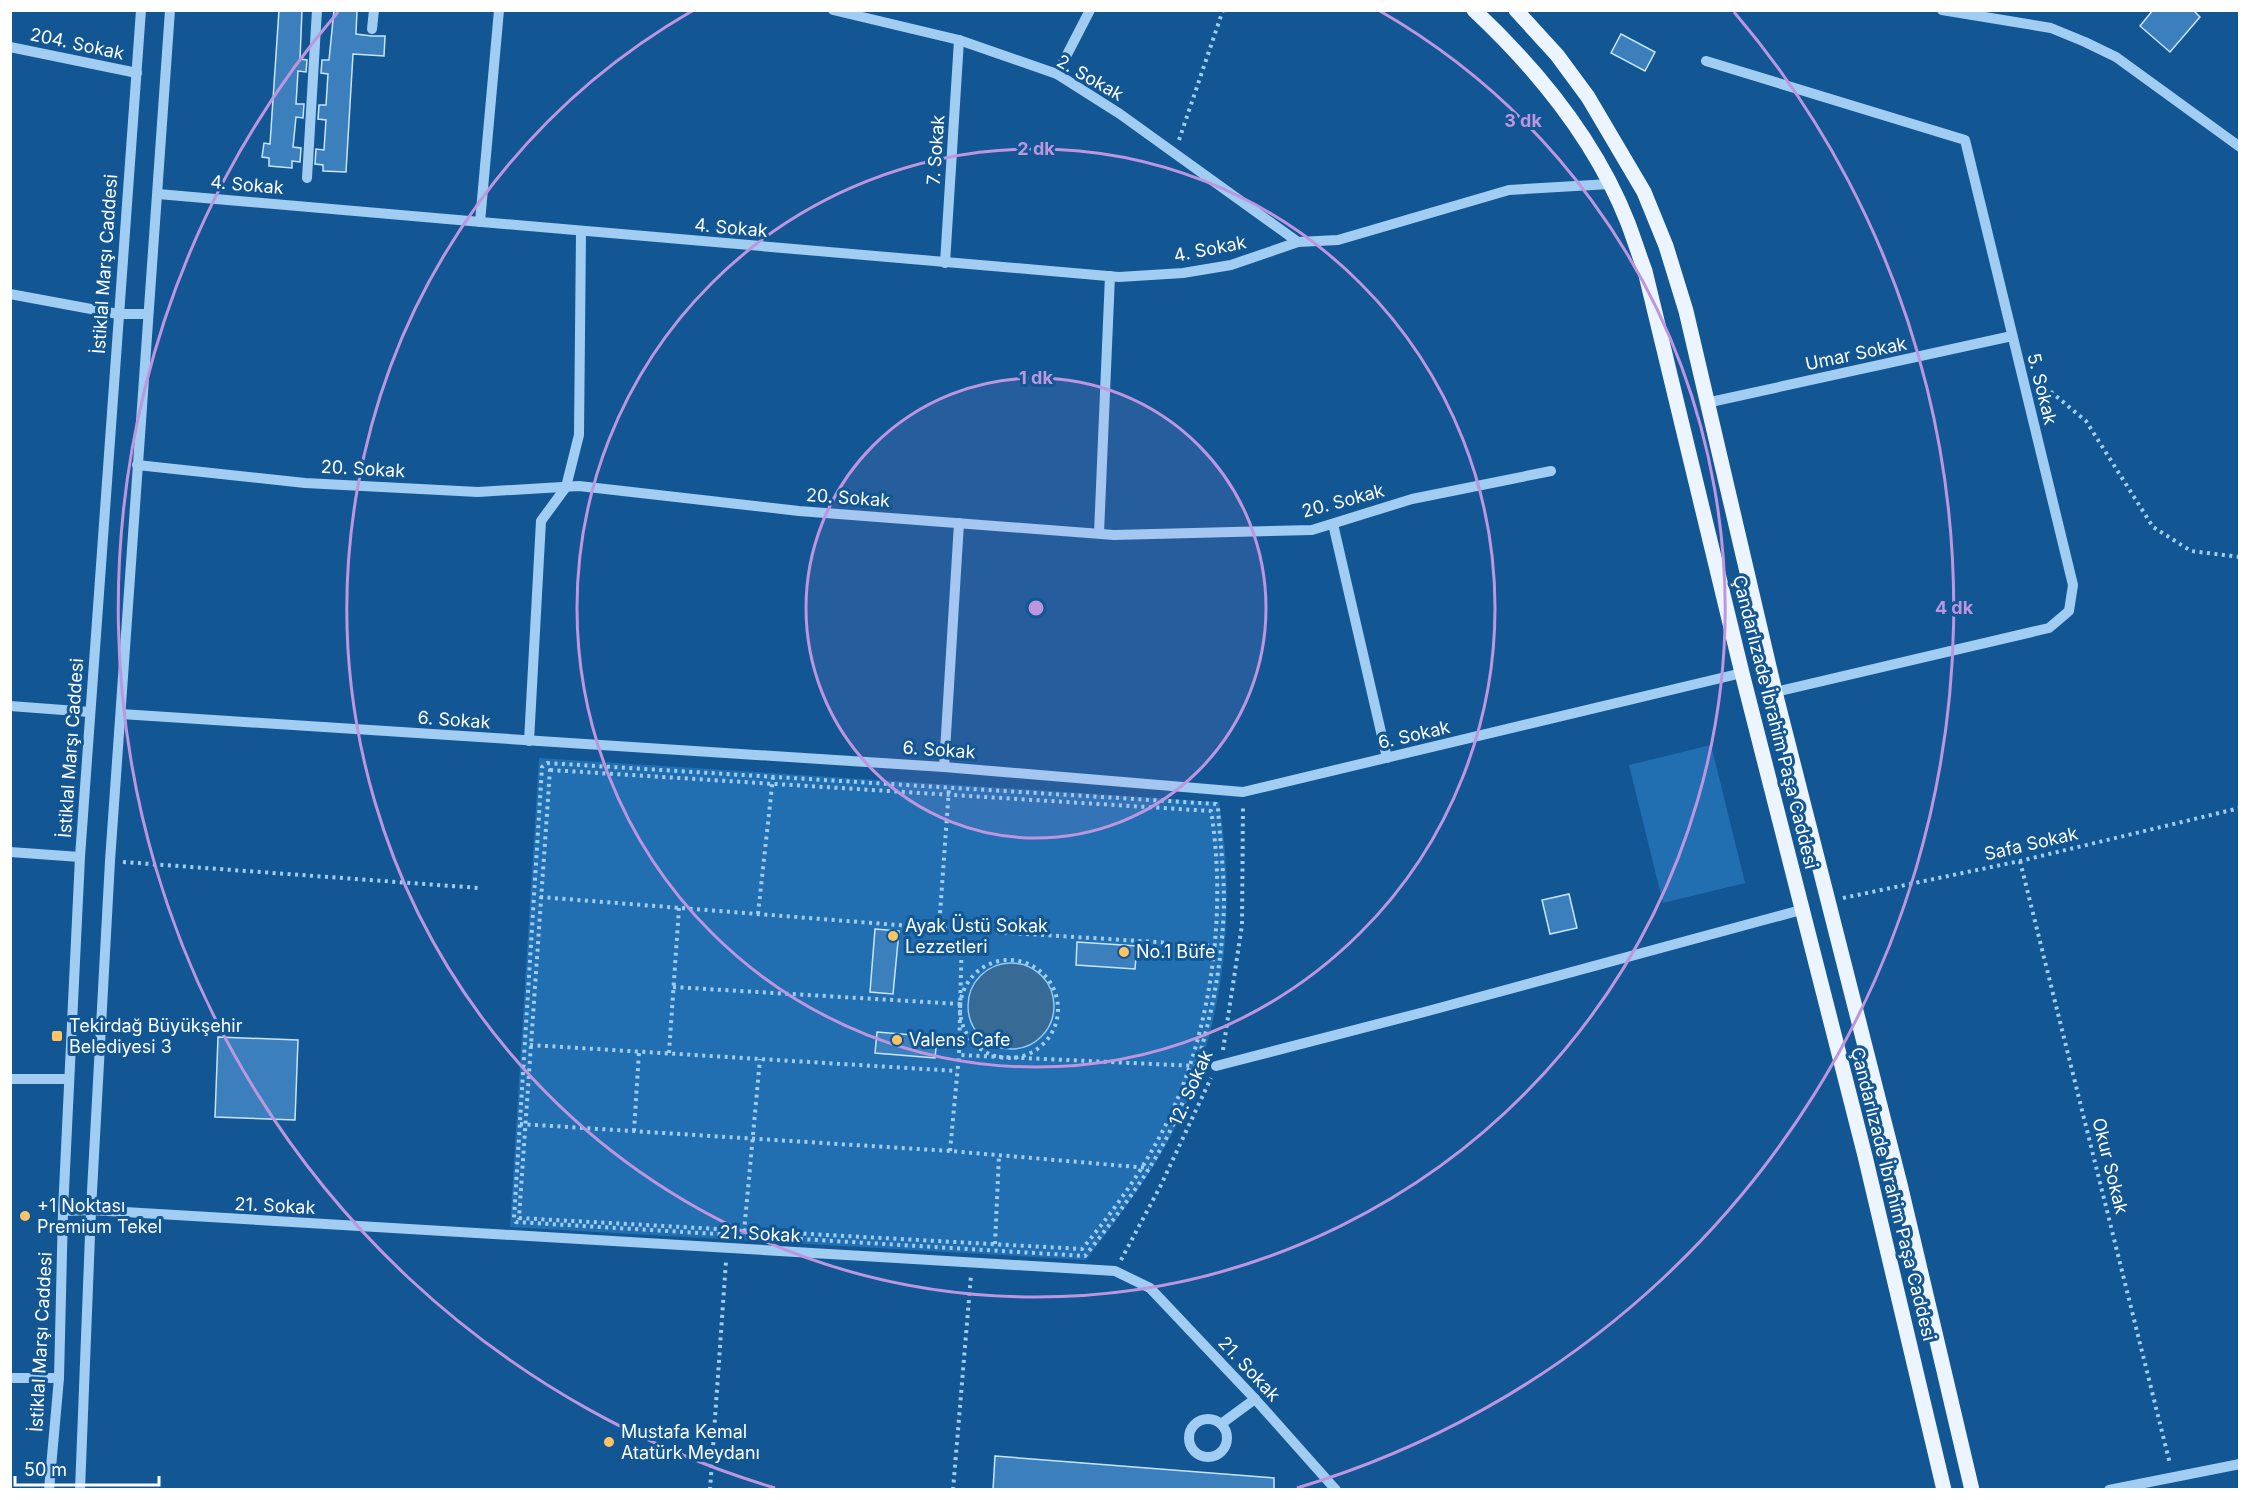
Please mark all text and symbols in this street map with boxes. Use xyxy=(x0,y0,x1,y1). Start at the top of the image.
street label: 204. Sokak xyxy=(28,23,126,64)
street label: 2. Sokak xyxy=(1053,50,1127,105)
text: 3 dk xyxy=(1504,110,1542,131)
street label: 7. Sokak xyxy=(923,114,948,186)
text: 2 dk xyxy=(1017,138,1055,159)
street label: 4. Sokak xyxy=(210,171,285,198)
street label: İstiklal Marşı Caddesi xyxy=(87,173,121,355)
street label: 4. Sokak xyxy=(694,214,769,241)
street label: 4. Sokak xyxy=(1172,231,1248,266)
street label: Umar Sokak xyxy=(1803,332,1909,375)
street label: 5. Sokak xyxy=(2023,351,2062,427)
text: 1 dk xyxy=(1019,367,1053,388)
street label: 20. Sokak xyxy=(320,456,406,481)
street label: 20. Sokak xyxy=(1299,479,1386,522)
street label: 20. Sokak xyxy=(805,484,891,511)
street label: Çandarlızade İbrahim Paşa Caddesi xyxy=(1729,573,1823,871)
text: 4 dk xyxy=(1935,597,1974,618)
centre of rings xyxy=(1026,598,1046,618)
street label: İstiklal Marşı Caddesi xyxy=(53,657,87,839)
street label: 6. Sokak xyxy=(417,706,491,733)
street label: 6. Sokak xyxy=(1376,716,1452,753)
street label: 6. Sokak xyxy=(902,736,976,763)
street label: Safa Sokak xyxy=(1982,823,2080,864)
place label: Ayak Üstü Sokak Lezzetleri xyxy=(905,914,1048,957)
marker: Ayak Üstü Sokak Lezzetleri xyxy=(886,929,900,943)
place label: No.1 Büfe xyxy=(1136,941,1215,962)
marker: No.1 Büfe xyxy=(1117,945,1131,959)
place label: Tekirdağ Büyükşehir Belediyesi 3 xyxy=(69,1015,243,1057)
marker: Tekirdağ Büyükşehir Belediyesi 3 xyxy=(50,1029,64,1043)
place label: Valens Cafe xyxy=(909,1029,1011,1050)
marker: Valens Cafe xyxy=(890,1033,904,1047)
street label: Çandarlızade İbrahim Paşa Caddesi xyxy=(1847,1045,1941,1343)
street label: 12. Sokak xyxy=(1165,1047,1217,1129)
street label: Okur Sokak xyxy=(2088,1116,2133,1216)
street label: 21. Sokak xyxy=(234,1193,316,1218)
place label: +1 Noktası Premium Tekel xyxy=(37,1195,162,1237)
marker: +1 Noktası Premium Tekel xyxy=(18,1209,32,1223)
street label: 21. Sokak xyxy=(719,1221,801,1246)
street label: İstiklal Marşı Caddesi xyxy=(24,1251,56,1432)
street label: 21. Sokak xyxy=(1214,1332,1285,1405)
place label: Mustafa Kemal Atatürk Meydanı xyxy=(621,1421,760,1463)
marker: Mustafa Kemal Atatürk Meydanı xyxy=(602,1435,616,1449)
scale bar xyxy=(15,1449,159,1487)
text: 50 m xyxy=(24,1459,67,1480)

